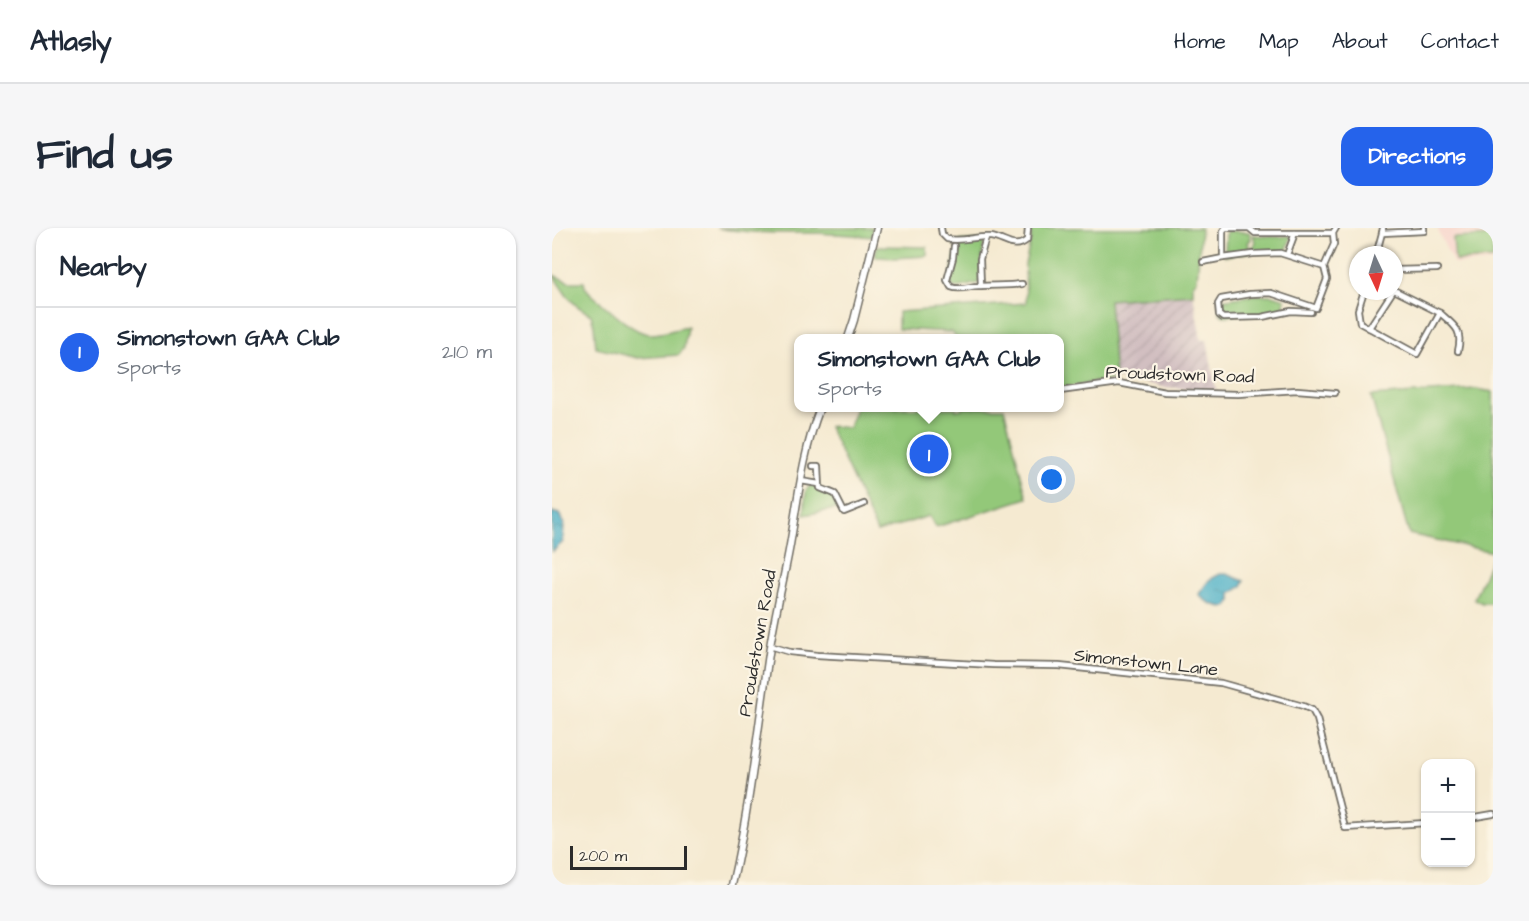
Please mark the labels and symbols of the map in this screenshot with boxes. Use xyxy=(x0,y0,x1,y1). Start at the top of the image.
north arrow xyxy=(1349,246,1403,300)
street label: Proudstown Road xyxy=(1105,359,1255,390)
pin: 1 xyxy=(910,432,949,476)
your location xyxy=(1037,465,1066,494)
street label: Proudstown Road xyxy=(732,568,783,718)
street label: Simonstown Lane xyxy=(1073,642,1220,683)
scale bar xyxy=(570,843,687,870)

